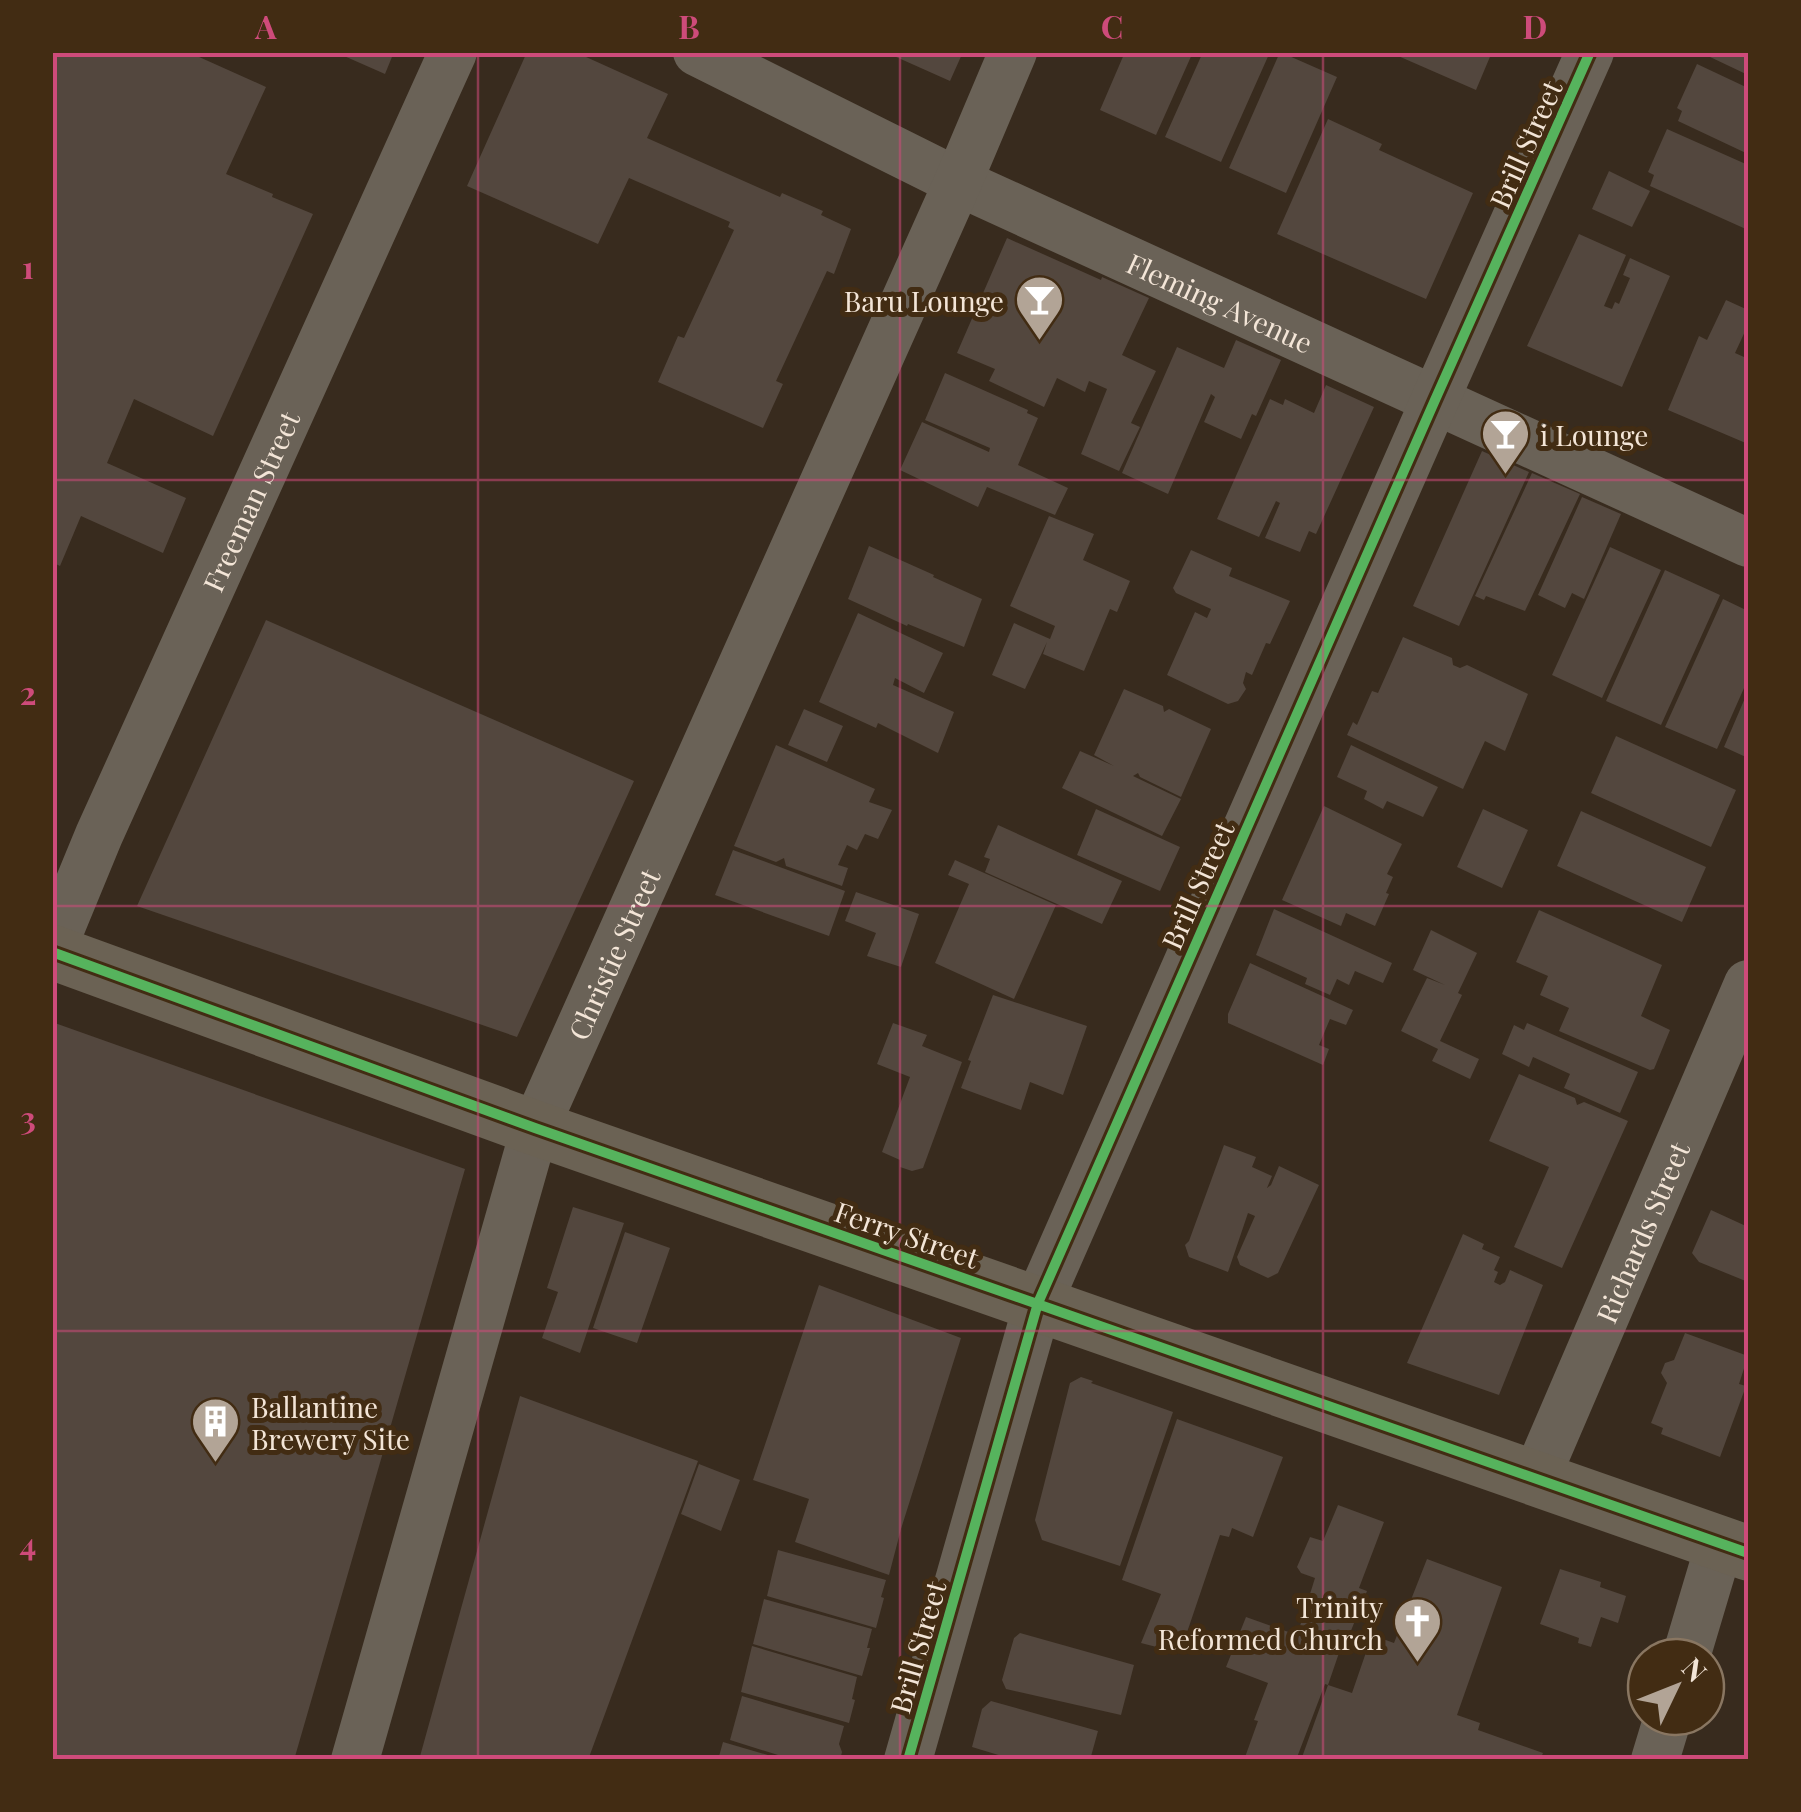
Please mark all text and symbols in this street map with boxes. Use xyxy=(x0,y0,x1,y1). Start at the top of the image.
text: A xyxy=(254,4,277,47)
text: B xyxy=(678,4,700,47)
text: C xyxy=(1101,4,1123,47)
text: D xyxy=(1523,4,1547,47)
street label: Brill Street xyxy=(1480,73,1570,214)
street label: Fleming Avenue xyxy=(1121,243,1319,360)
text: 1 xyxy=(22,244,34,287)
bar icon: Baru Lounge xyxy=(1013,274,1065,342)
place label: Baru Lounge xyxy=(844,282,1004,319)
street label: Freeman Street xyxy=(193,404,307,597)
bar icon: i Lounge xyxy=(1479,408,1531,476)
place label: i Lounge xyxy=(1540,416,1648,453)
text: 2 xyxy=(20,670,36,713)
street label: Brill Street xyxy=(1152,814,1242,955)
street label: Christie Street xyxy=(559,861,668,1045)
text: 3 xyxy=(20,1095,36,1138)
street label: Richards Street xyxy=(1586,1135,1697,1328)
street label: Ferry Street xyxy=(830,1192,985,1276)
place label: Ballantine Brewery Site xyxy=(251,1388,410,1457)
building icon: Ballantine Brewery Site xyxy=(190,1396,242,1464)
text: 4 xyxy=(20,1521,36,1564)
street label: Brill Street xyxy=(880,1575,954,1718)
place label: Trinity Reformed Church xyxy=(1158,1588,1384,1657)
church icon: Trinity Reformed Church xyxy=(1392,1596,1444,1664)
north arrow xyxy=(1626,1637,1726,1737)
text: N xyxy=(1675,1649,1716,1689)

